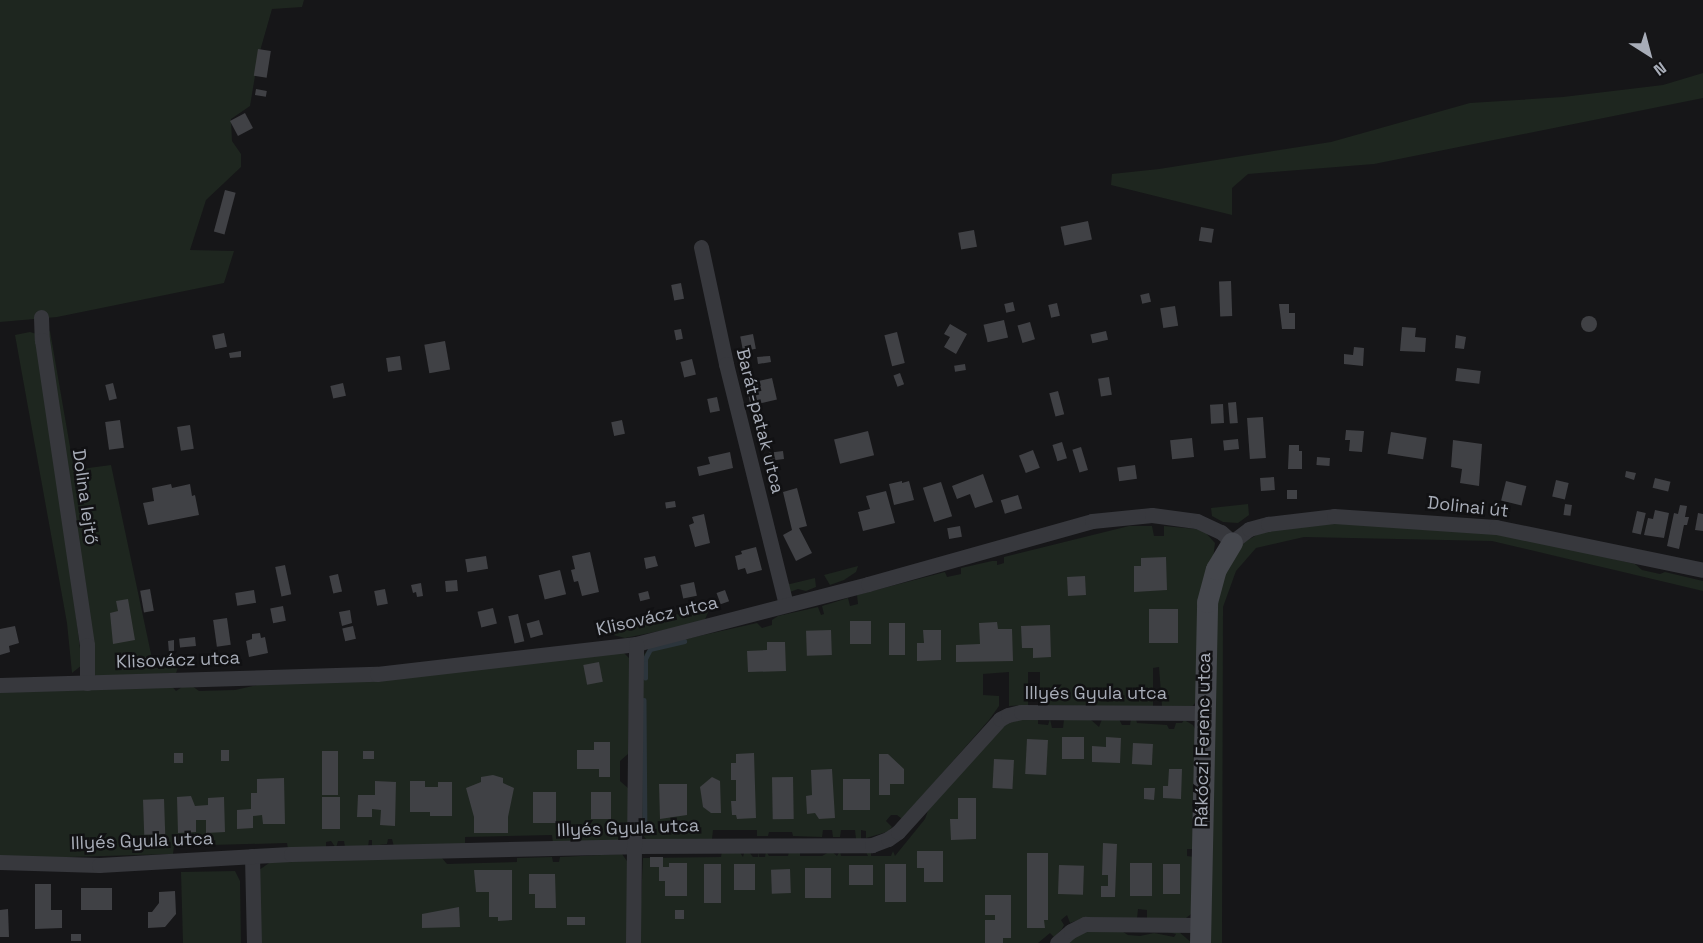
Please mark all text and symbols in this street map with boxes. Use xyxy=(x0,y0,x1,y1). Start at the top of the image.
north arrow xyxy=(1619,24,1679,84)
text: N xyxy=(1649,57,1670,81)
street label: Barát-patak utca xyxy=(731,346,789,496)
street label: Dolina lejtő xyxy=(68,448,102,546)
street label: Dolinai út xyxy=(1426,492,1510,522)
street label: Klisovácz utca xyxy=(594,592,720,640)
street label: Klisovácz utca xyxy=(116,647,240,673)
street label: Rákóczi Ferenc utca xyxy=(1191,652,1215,828)
street label: Illyés Gyula utca xyxy=(1025,682,1167,704)
street label: Illyés Gyula utca xyxy=(556,815,700,841)
street label: Illyés Gyula utca xyxy=(70,828,214,854)

